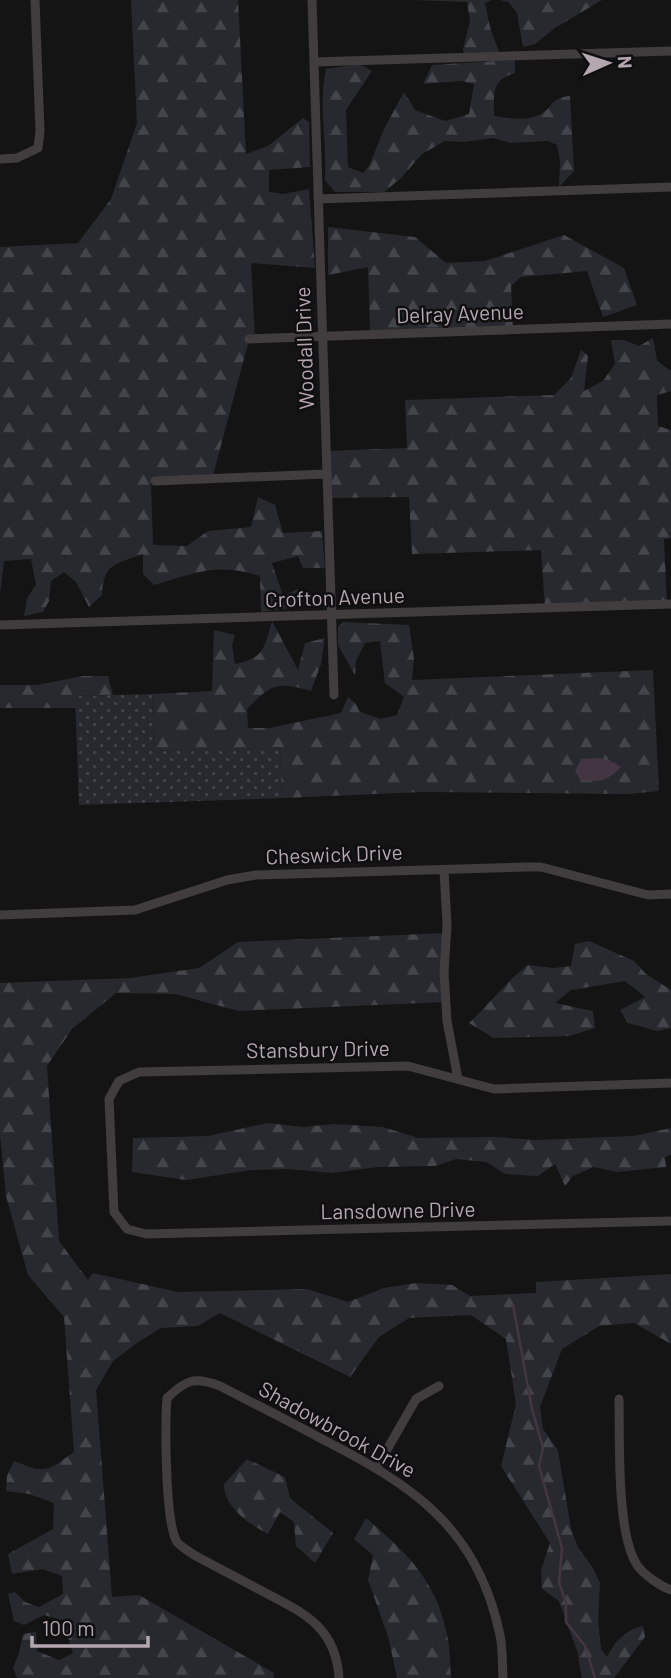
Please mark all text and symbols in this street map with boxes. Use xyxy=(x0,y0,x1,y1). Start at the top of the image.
north arrow xyxy=(573,28,643,98)
text: N xyxy=(614,55,637,69)
street label: Woodall Drive xyxy=(289,286,318,410)
street label: Delray Avenue xyxy=(396,298,524,327)
street label: Crofton Avenue xyxy=(264,582,405,611)
street label: Cheswick Drive xyxy=(265,839,403,868)
street label: Stansbury Drive xyxy=(246,1035,390,1062)
street label: Lansdowne Drive xyxy=(320,1196,476,1223)
street label: Shadowbrook Drive xyxy=(255,1375,420,1482)
scale bar xyxy=(32,1604,147,1648)
text: 100 m xyxy=(42,1615,95,1640)

